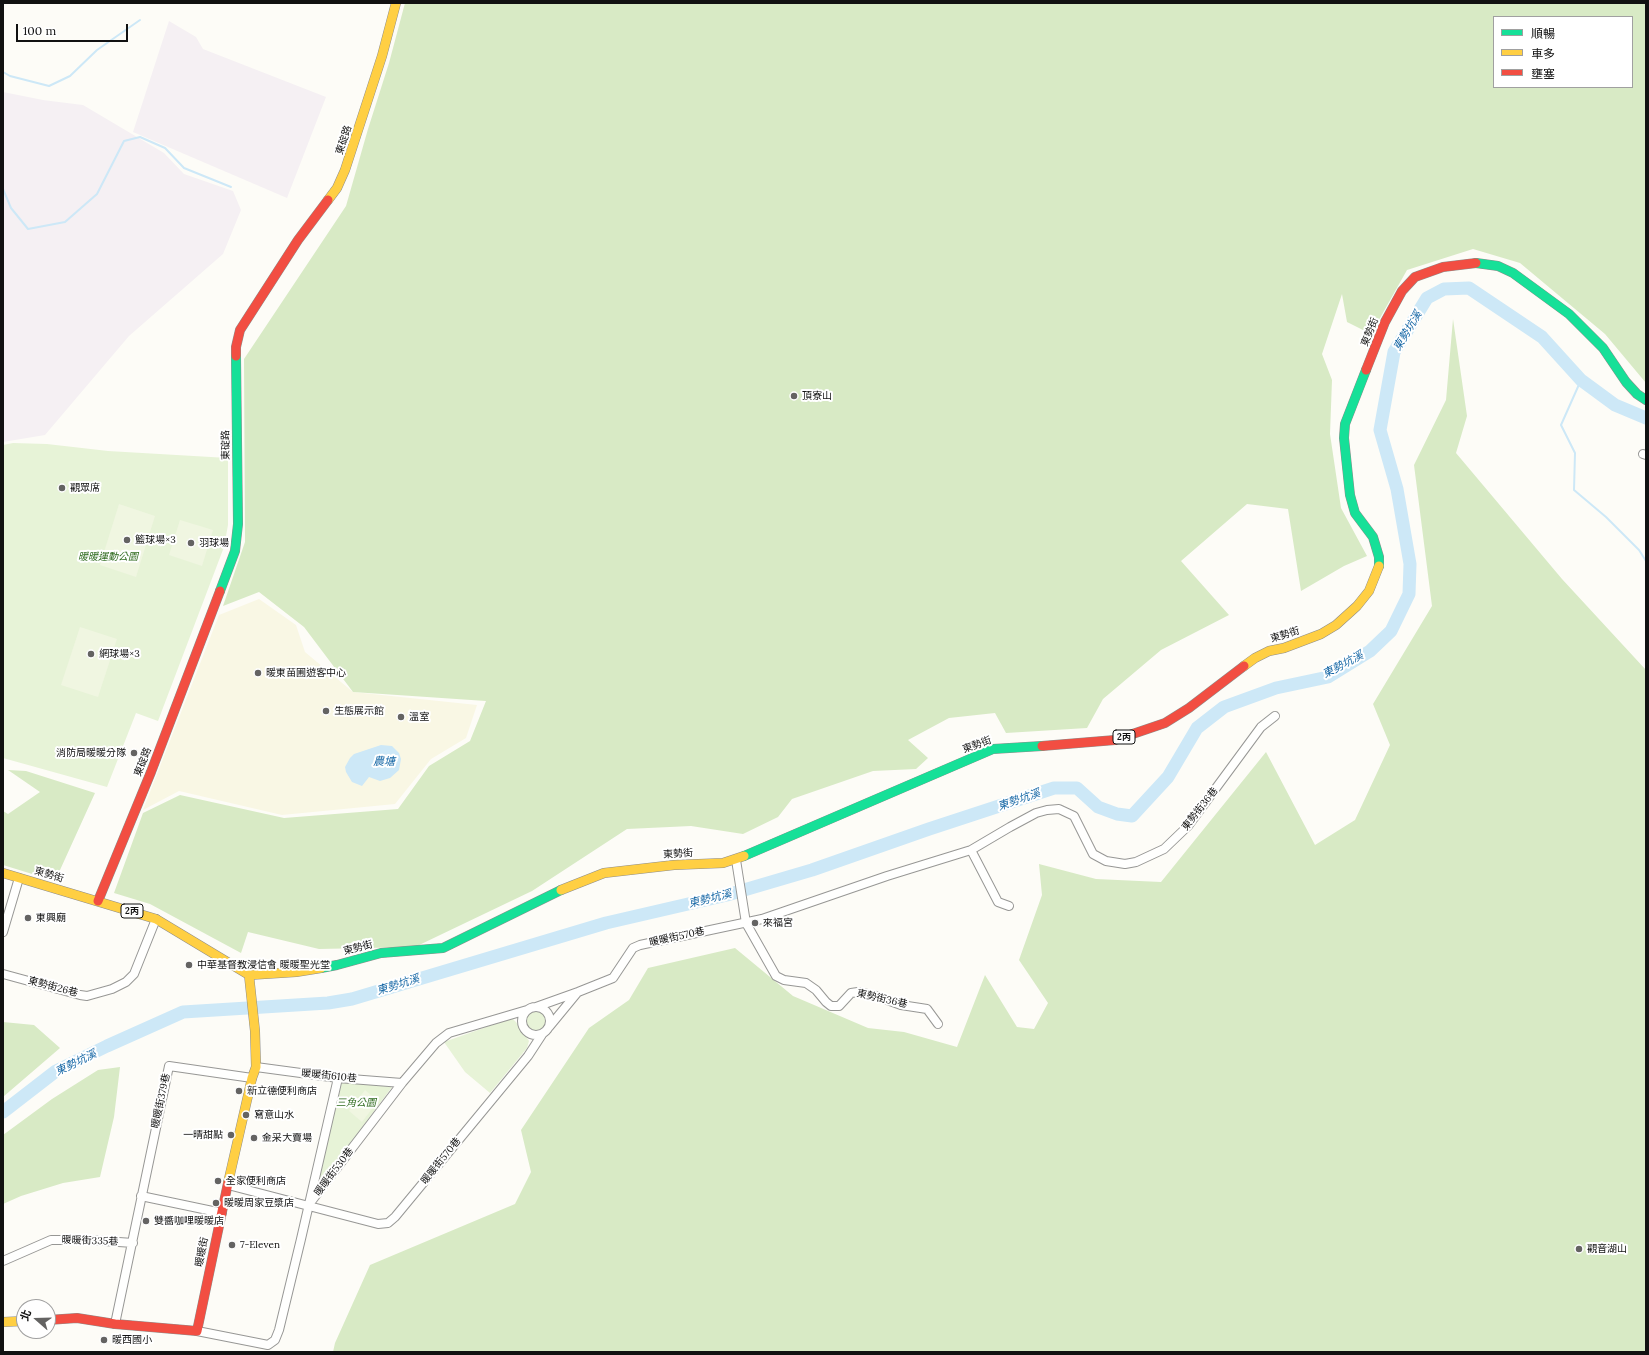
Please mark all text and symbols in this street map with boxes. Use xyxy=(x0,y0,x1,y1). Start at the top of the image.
scale bar xyxy=(18,16,130,42)
legend xyxy=(1493,16,1633,88)
text: 100 m xyxy=(23,23,56,38)
text: 順暢 xyxy=(1531,26,1555,41)
text: 車多 xyxy=(1531,46,1555,61)
text: 壅塞 xyxy=(1531,66,1555,81)
street label: 東碇路 xyxy=(334,124,354,156)
water label: 東勢坑溪 xyxy=(1391,309,1425,353)
street label: 東勢街 xyxy=(1359,316,1381,348)
place label: 頂寮山 xyxy=(802,390,832,402)
marker: 頂寮山 xyxy=(789,391,799,401)
street label: 東碇路 xyxy=(220,430,232,460)
place label: 觀眾席 xyxy=(70,482,100,494)
marker: 觀眾席 xyxy=(57,483,67,493)
place label: 籃球場×3 xyxy=(135,534,176,546)
marker: 籃球場×3 xyxy=(122,535,132,545)
place label: 羽球場 xyxy=(199,537,229,549)
marker: 羽球場 xyxy=(186,538,196,548)
park label: 暖暖運動公園 xyxy=(78,551,138,563)
street label: 東勢街 xyxy=(1269,625,1301,645)
place label: 網球場×3 xyxy=(99,648,140,660)
marker: 網球場×3 xyxy=(86,649,96,659)
water label: 東勢坑溪 xyxy=(1320,649,1366,681)
place label: 暖東苗圃遊客中心 xyxy=(266,667,346,679)
marker: 暖東苗圃遊客中心 xyxy=(253,668,263,678)
place label: 生態展示館 xyxy=(334,705,384,717)
marker: 生態展示館 xyxy=(321,706,331,716)
place label: 溫室 xyxy=(409,711,429,723)
marker: 溫室 xyxy=(396,712,406,722)
road number: 2丙 xyxy=(1113,730,1135,744)
street label: 東勢街 xyxy=(961,734,993,756)
street label: 東碇路 xyxy=(132,746,154,778)
place label: 消防局暖暖分隊 xyxy=(56,747,126,759)
marker: 消防局暖暖分隊 xyxy=(129,748,139,758)
water label: 農塘 xyxy=(373,755,395,769)
street label: 東勢街36巷 xyxy=(1179,785,1221,833)
water label: 東勢坑溪 xyxy=(996,787,1042,813)
street label: 東勢街 xyxy=(663,847,693,861)
street label: 東勢街 xyxy=(33,865,65,885)
water label: 東勢坑溪 xyxy=(687,887,733,911)
road number: 2丙 xyxy=(121,904,143,918)
place label: 東興廟 xyxy=(36,912,66,924)
marker: 東興廟 xyxy=(23,913,33,923)
place label: 來福宮 xyxy=(763,917,793,929)
marker: 來福宮 xyxy=(750,918,760,928)
street label: 暖暖街570巷 xyxy=(648,925,706,949)
street label: 東勢街 xyxy=(342,939,374,957)
place label: 中華基督教浸信會 暖暖聖光堂 xyxy=(197,959,330,971)
marker: 中華基督教浸信會 暖暖聖光堂 xyxy=(184,960,194,970)
water label: 東勢坑溪 xyxy=(375,972,421,998)
street label: 東勢街26巷 xyxy=(27,975,79,999)
street label: 東勢街36巷 xyxy=(856,987,908,1011)
water label: 東勢坑溪 xyxy=(53,1047,99,1079)
street label: 暖暖街610巷 xyxy=(301,1067,357,1085)
street label: 暖暖街379巷 xyxy=(149,1073,173,1129)
place label: 新立德便利商店 xyxy=(247,1085,317,1097)
marker: 新立德便利商店 xyxy=(234,1086,244,1096)
park label: 三角公園 xyxy=(336,1097,376,1109)
place label: 寫意山水 xyxy=(254,1109,294,1121)
marker: 寫意山水 xyxy=(241,1110,251,1120)
place label: 一晴甜點 xyxy=(183,1129,223,1141)
marker: 一晴甜點 xyxy=(226,1130,236,1140)
place label: 金采大賣場 xyxy=(262,1132,312,1144)
marker: 金采大賣場 xyxy=(249,1133,259,1143)
street label: 暖暖街570巷 xyxy=(419,1135,463,1187)
street label: 暖暖街530巷 xyxy=(312,1146,356,1198)
place label: 全家便利商店 xyxy=(226,1175,286,1187)
marker: 全家便利商店 xyxy=(213,1176,223,1186)
place label: 暖暖周家豆漿店 xyxy=(224,1197,294,1209)
marker: 暖暖周家豆漿店 xyxy=(211,1198,221,1208)
place label: 雙醬咖哩暖暖店 xyxy=(154,1215,224,1227)
marker: 雙醬咖哩暖暖店 xyxy=(141,1216,151,1226)
street label: 暖暖街335巷 xyxy=(62,1234,118,1248)
street label: 暖暖街 xyxy=(193,1236,211,1268)
place label: 7-Eleven xyxy=(240,1239,280,1251)
marker: 7-Eleven xyxy=(227,1240,237,1250)
place label: 觀音湖山 xyxy=(1587,1243,1627,1255)
marker: 觀音湖山 xyxy=(1574,1244,1584,1254)
north arrow xyxy=(16,1299,56,1339)
text: 北 xyxy=(17,1308,34,1323)
place label: 暖西國小 xyxy=(112,1334,152,1346)
marker: 暖西國小 xyxy=(99,1335,109,1345)

